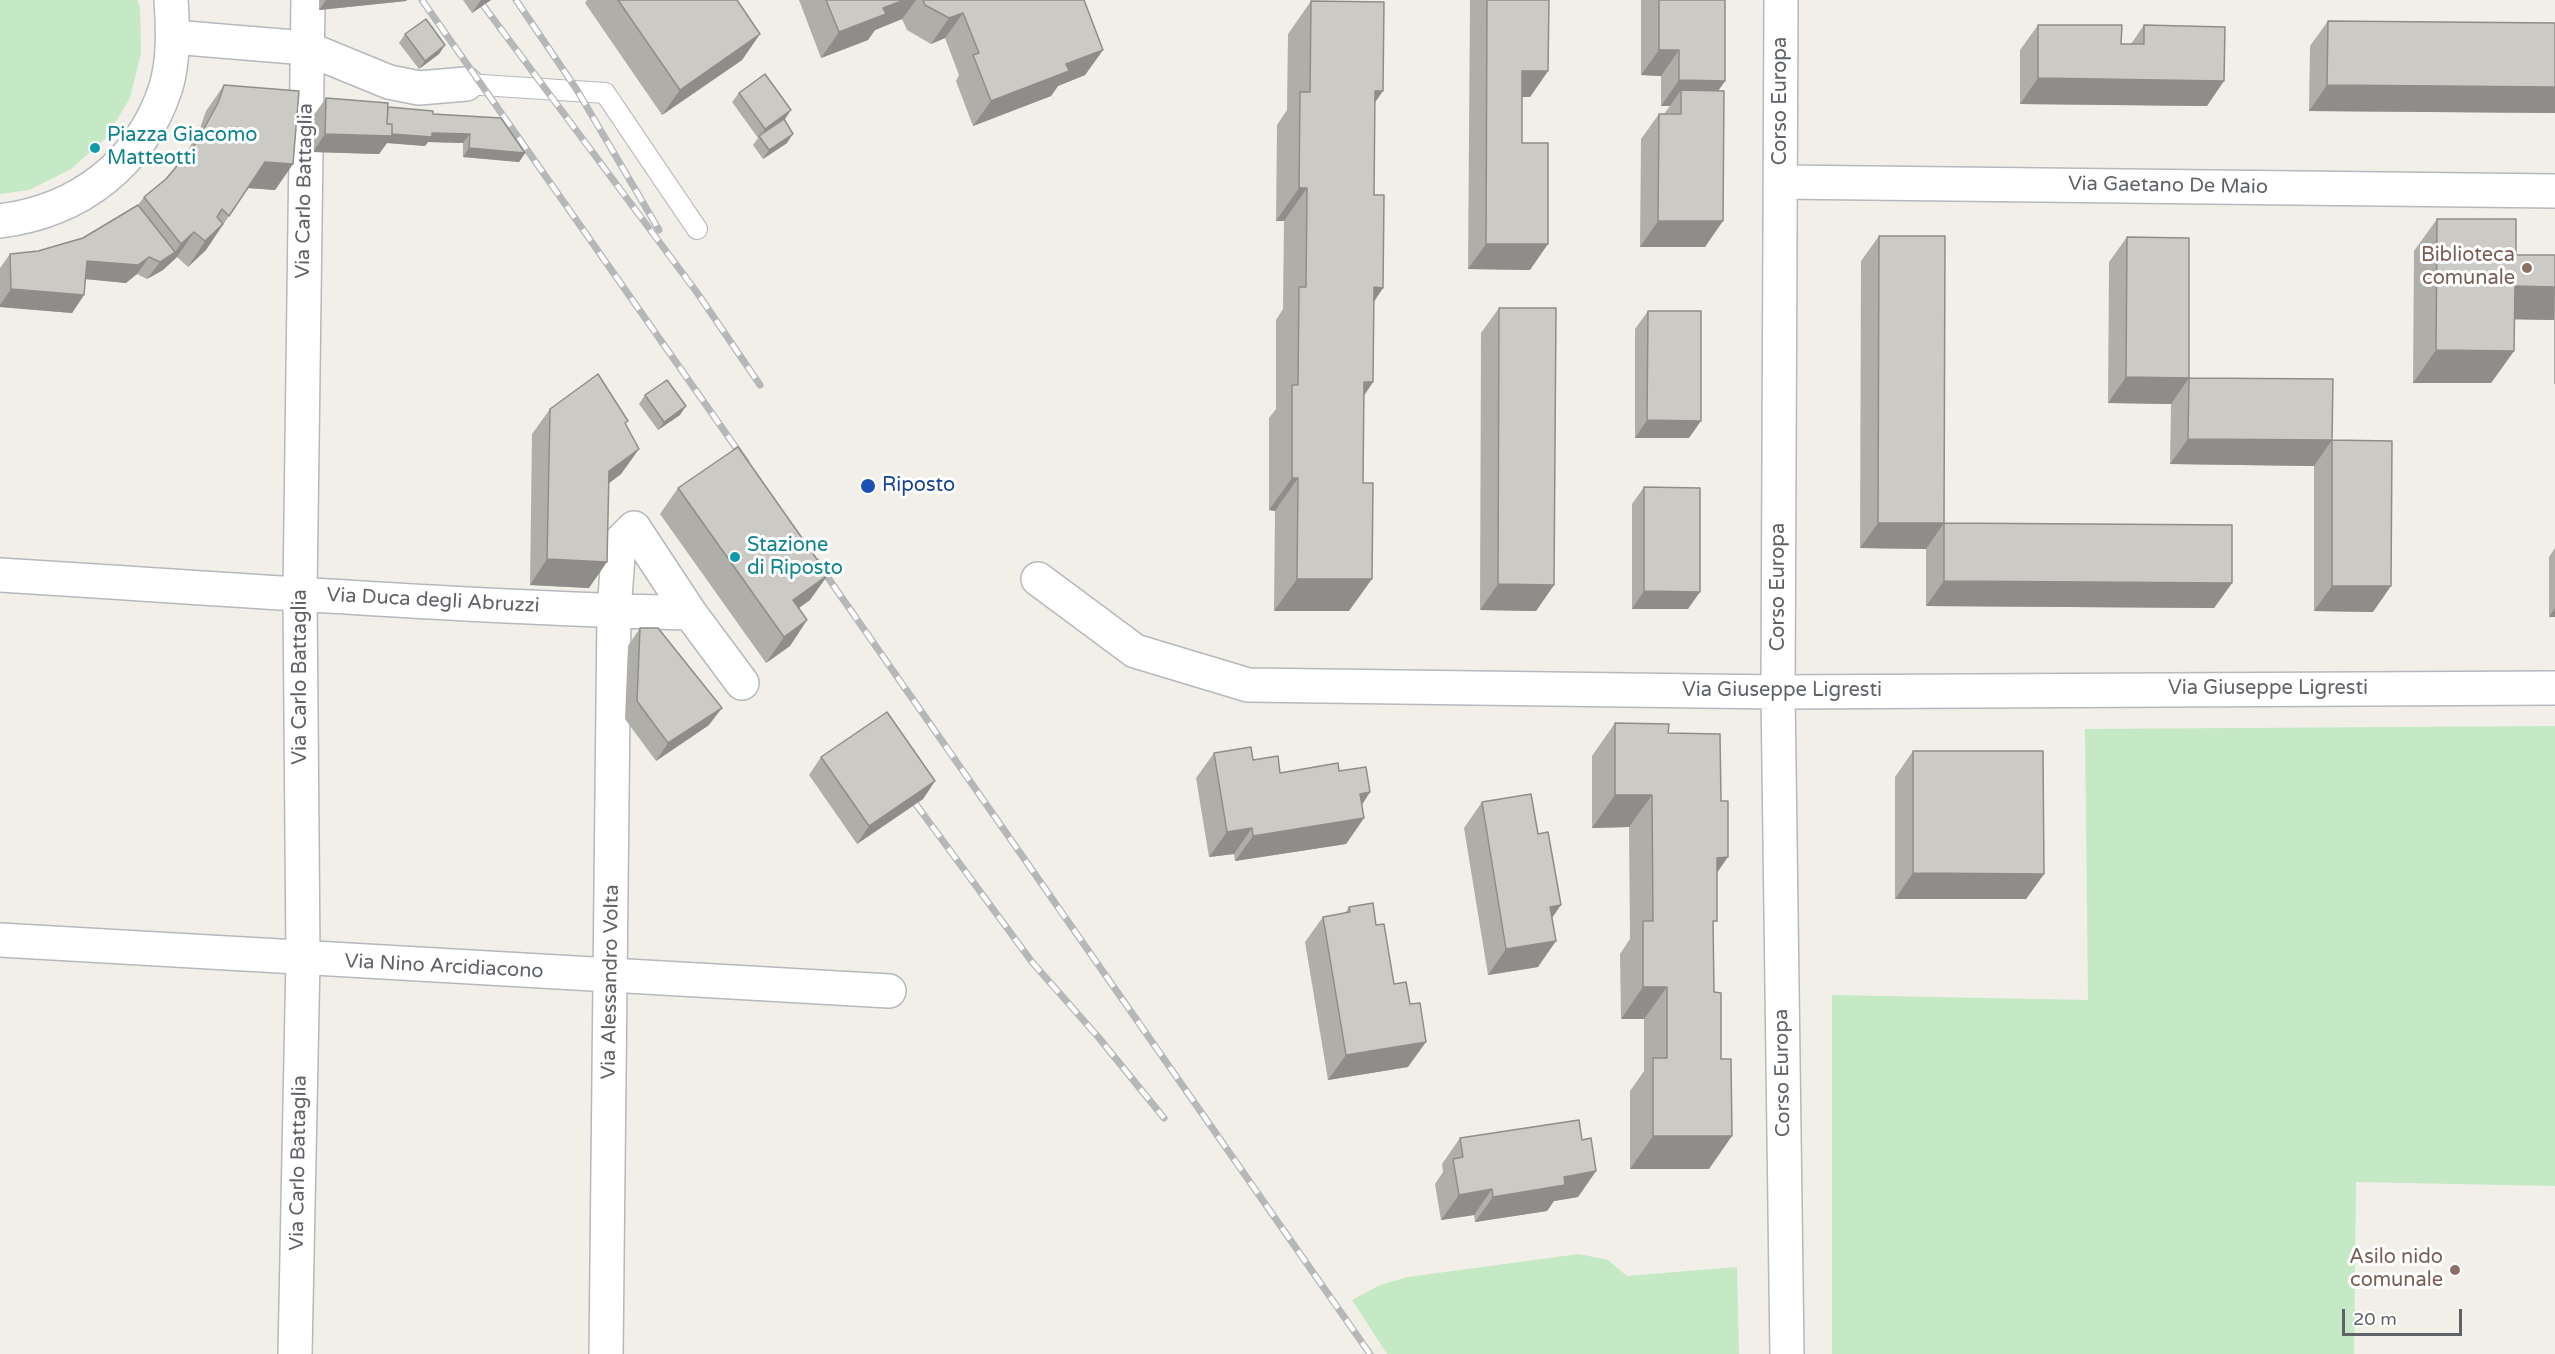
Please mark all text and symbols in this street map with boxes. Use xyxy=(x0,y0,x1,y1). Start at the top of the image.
street label: Corso Europa xyxy=(1769,37,1793,165)
street label: Via Carlo Battaglia xyxy=(291,103,319,279)
place label: Piazza Giacomo Matteotti xyxy=(107,124,257,171)
marker: Piazza Giacomo Matteotti xyxy=(88,141,102,155)
street label: Via Gaetano De Maio xyxy=(2068,172,2268,200)
place label: Biblioteca comunale xyxy=(2421,244,2515,291)
marker: Biblioteca comunale xyxy=(2520,261,2534,275)
place label: Riposto xyxy=(882,474,955,498)
marker: Riposto xyxy=(859,477,877,495)
street label: Corso Europa xyxy=(1767,523,1791,651)
place label: Stazione di Riposto xyxy=(747,534,843,581)
marker: Stazione di Riposto xyxy=(728,550,742,564)
street label: Via Duca degli Abruzzi xyxy=(326,583,540,619)
street label: Via Carlo Battaglia xyxy=(289,589,313,765)
street label: Via Giuseppe Ligresti xyxy=(2168,677,2368,701)
street label: Via Giuseppe Ligresti xyxy=(1682,679,1882,703)
street label: Via Alessandro Volta xyxy=(597,884,625,1080)
street label: Via Nino Arcidiacono xyxy=(344,950,544,984)
street label: Corso Europa xyxy=(1770,1009,1796,1137)
street label: Via Carlo Battaglia xyxy=(285,1075,313,1251)
place label: Asilo nido comunale xyxy=(2349,1246,2443,1293)
marker: Asilo nido comunale xyxy=(2448,1263,2462,1277)
scale bar xyxy=(2345,1297,2465,1335)
text: 20 m xyxy=(2353,1308,2397,1330)

